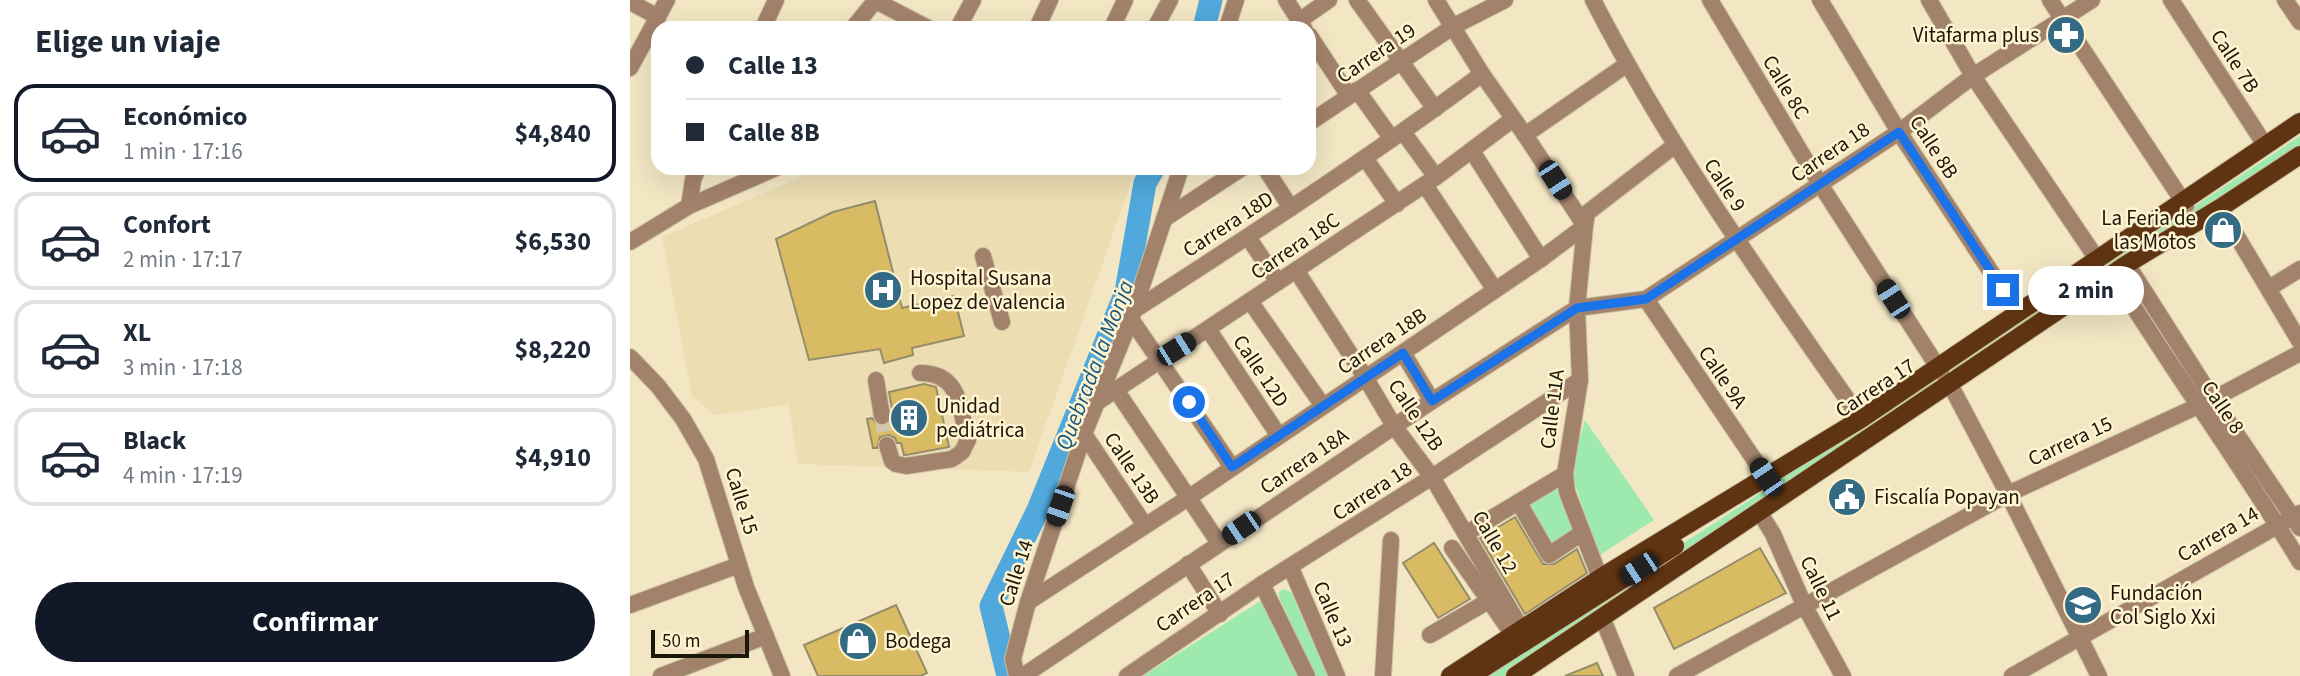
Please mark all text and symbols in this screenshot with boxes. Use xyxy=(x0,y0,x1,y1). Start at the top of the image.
pharmacy icon: Vitafarma plus xyxy=(2045,14,2087,56)
street label: Carrera 19 xyxy=(1330,15,1422,91)
text: Elige un viaje xyxy=(35,19,221,65)
place label: Vitafarma plus xyxy=(1913,20,2039,50)
street label: Calle 7B xyxy=(2203,23,2267,99)
text: Calle 13 xyxy=(728,47,818,84)
street label: Calle 8C xyxy=(1755,49,1817,125)
text: Económico xyxy=(123,98,248,135)
icon: car xyxy=(39,102,102,165)
street label: Calle 8B xyxy=(1902,109,1966,185)
text: Calle 8B xyxy=(728,114,820,151)
street label: Carrera 18 xyxy=(1784,114,1876,190)
text: $4,840 xyxy=(515,115,591,152)
text: 1 min · 17:16 xyxy=(123,135,243,168)
street label: Calle 9 xyxy=(1697,152,1753,218)
car xyxy=(1535,157,1576,203)
street label: Carrera 18D xyxy=(1177,183,1279,265)
place label: La Feria de las Motos xyxy=(2101,203,2196,257)
street label: Carrera 18C xyxy=(1244,205,1346,287)
text: Confort xyxy=(123,206,211,243)
shop icon: La Feria de las Motos xyxy=(2202,209,2244,251)
icon: car xyxy=(39,210,102,273)
text: $6,530 xyxy=(515,223,591,260)
text: 2 min · 17:17 xyxy=(123,243,243,276)
place label: Hospital Susana Lopez de valencia xyxy=(910,263,1065,317)
callout: 2 min xyxy=(2028,266,2143,314)
hospital icon: Hospital Susana Lopez de valencia xyxy=(862,269,904,311)
route end xyxy=(1987,274,2019,306)
text: 2 min xyxy=(2058,274,2114,307)
water label: Quebrada la Monja xyxy=(1047,275,1142,455)
car xyxy=(1873,276,1914,322)
street label: Carrera 18B xyxy=(1331,300,1433,382)
text: XL xyxy=(123,314,151,351)
icon: car xyxy=(39,318,102,381)
car xyxy=(1153,329,1200,369)
street label: Calle 12D xyxy=(1226,329,1296,413)
text: $8,220 xyxy=(515,331,591,368)
street label: Calle 9A xyxy=(1691,340,1755,415)
text: 3 min · 17:18 xyxy=(123,351,243,384)
street label: Carrera 17 xyxy=(1829,351,1921,425)
street label: Calle 11A xyxy=(1532,367,1572,451)
street label: Calle 12B xyxy=(1381,373,1451,457)
street label: Calle 8 xyxy=(2194,374,2252,440)
route start xyxy=(1173,386,1205,418)
place label: Unidad pediátrica xyxy=(936,391,1025,445)
building icon: Unidad pediátrica xyxy=(888,397,930,439)
street label: Carrera 15 xyxy=(2023,408,2117,474)
street label: Carrera 18A xyxy=(1254,420,1355,502)
text: Black xyxy=(123,422,186,459)
icon: car xyxy=(39,426,102,489)
street label: Calle 13B xyxy=(1097,426,1167,510)
text: $4,910 xyxy=(515,439,591,476)
street label: Carrera 18 xyxy=(1326,454,1418,528)
car xyxy=(1746,454,1787,500)
text: 4 min · 17:19 xyxy=(123,459,243,492)
street label: Calle 15 xyxy=(718,464,766,538)
public building icon: Fiscalía Popayan xyxy=(1826,476,1868,518)
place label: Fiscalía Popayan xyxy=(1874,482,2020,512)
car xyxy=(1044,483,1077,529)
street label: Carrera 14 xyxy=(2172,499,2264,569)
street label: Calle 12 xyxy=(1465,505,1525,579)
car xyxy=(1218,508,1265,548)
street label: Calle 14 xyxy=(991,536,1041,610)
car xyxy=(1616,549,1663,589)
street label: Calle 11 xyxy=(1792,551,1850,625)
street label: Carrera 17 xyxy=(1149,564,1241,640)
street label: Calle 13 xyxy=(1306,576,1360,652)
place label: Fundación Col Siglo Xxi xyxy=(2110,578,2216,632)
button: Confirmar xyxy=(35,582,595,662)
school or university icon: Fundación Col Siglo Xxi xyxy=(2062,584,2104,626)
shop icon: Bodega xyxy=(837,620,879,662)
place label: Bodega xyxy=(885,626,951,656)
scale bar xyxy=(651,627,749,659)
text: 50 m xyxy=(662,628,700,655)

